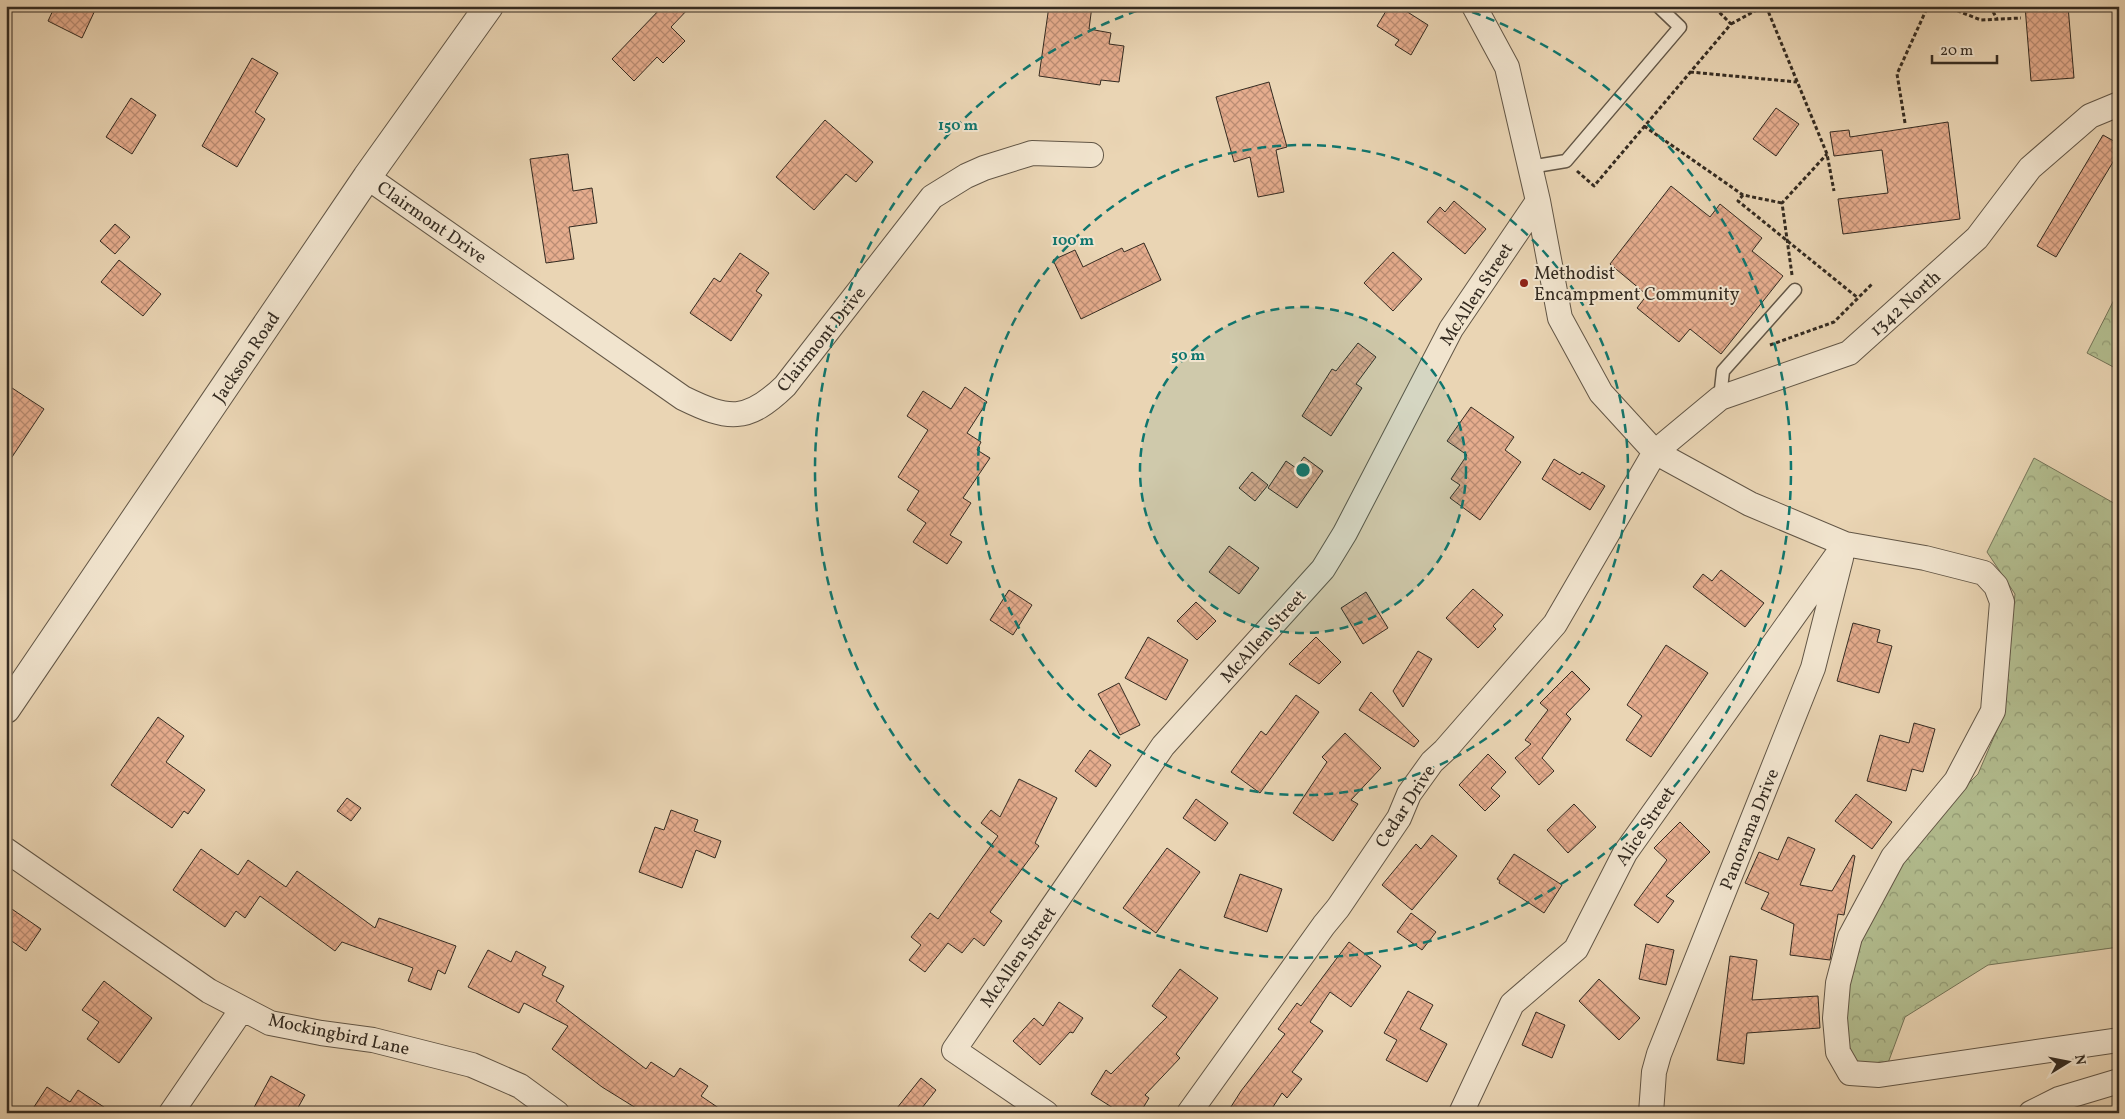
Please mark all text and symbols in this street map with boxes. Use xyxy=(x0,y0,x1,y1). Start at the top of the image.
scale bar xyxy=(1932,32,1998,64)
text: 20 m xyxy=(1940,41,1973,62)
text: 150 m xyxy=(938,116,978,137)
street label: Clairmont Drive xyxy=(371,176,491,271)
text: 100 m xyxy=(1052,231,1095,252)
street label: McAllen Street xyxy=(1435,239,1520,351)
place label: Methodist Encampment Community xyxy=(1534,262,1740,308)
street label: 1342 North xyxy=(1865,265,1947,343)
marker: Methodist Encampment Community xyxy=(1518,277,1530,289)
street label: Clairmont Drive xyxy=(772,282,873,398)
street label: Jackson Road xyxy=(208,308,287,408)
text: 50 m xyxy=(1171,346,1205,367)
centre of rings xyxy=(1294,461,1312,479)
street label: McAllen Street xyxy=(1215,585,1313,689)
street label: Cedar Drive xyxy=(1370,760,1442,853)
street label: Panorama Drive xyxy=(1715,765,1786,894)
street label: Alice Street xyxy=(1610,782,1682,871)
street label: McAllen Street xyxy=(975,902,1063,1013)
street label: Mockingbird Lane xyxy=(266,1008,412,1063)
north arrow xyxy=(2042,1036,2092,1086)
text: N xyxy=(2069,1053,2090,1067)

